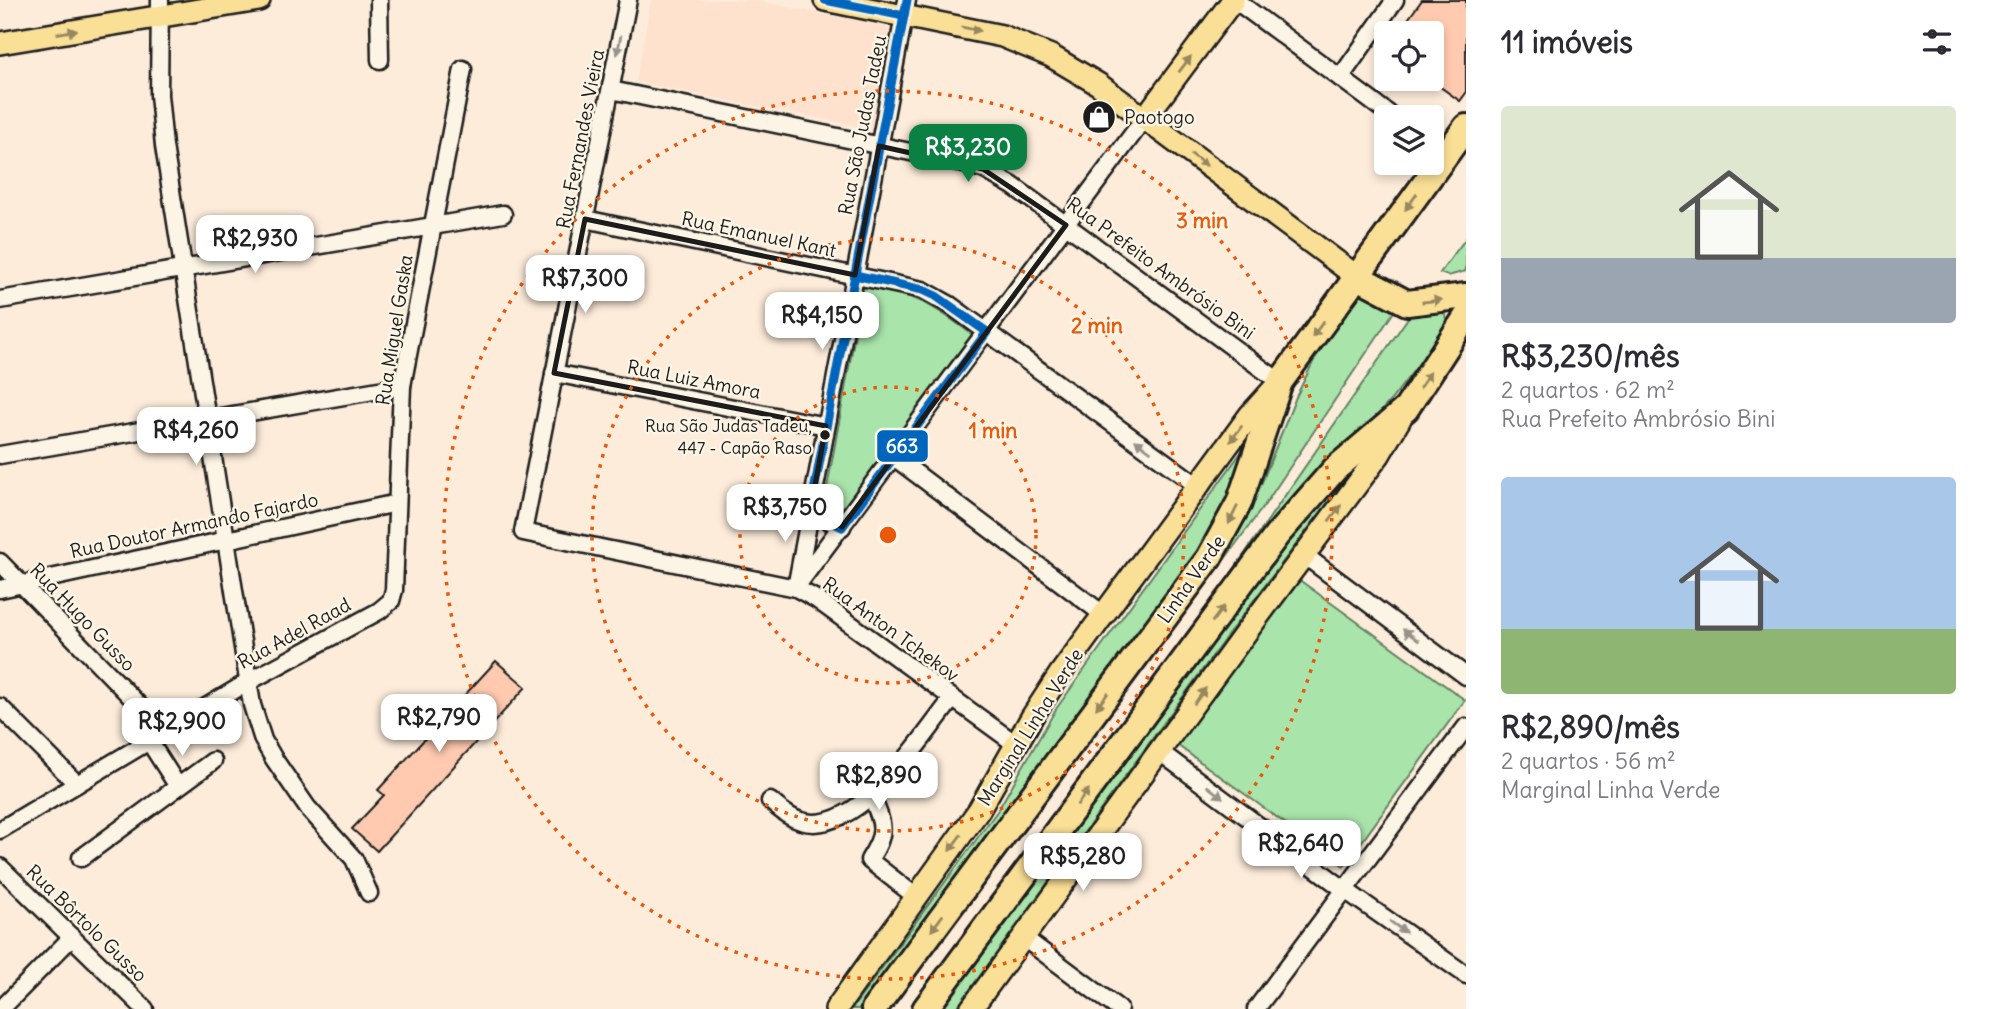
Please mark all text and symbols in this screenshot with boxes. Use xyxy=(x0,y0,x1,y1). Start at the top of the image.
map controls xyxy=(1374,21,1444,175)
button: locate xyxy=(1374,21,1444,91)
text: 11 imóveis xyxy=(1501,23,1633,61)
icon: filters xyxy=(1918,23,1956,61)
one-way arrow xyxy=(960,24,982,35)
one-way arrow xyxy=(56,26,78,37)
street label: Rua São Judas Tadeu xyxy=(833,33,891,217)
one-way arrow xyxy=(614,34,625,56)
street label: Rua Fernandes Vieira xyxy=(551,47,609,231)
one-way arrow xyxy=(1178,55,1192,73)
shop icon: Paotogo xyxy=(1080,98,1118,136)
place label: Paotogo xyxy=(1124,105,1195,129)
button: layers xyxy=(1374,105,1444,175)
pin: R$3,230 xyxy=(903,124,1033,184)
text: R$3,230 xyxy=(925,132,1011,161)
one-way arrow xyxy=(1190,152,1208,166)
icon: home xyxy=(1666,152,1792,278)
street label: Rua Prefeito Ambrósio Bini xyxy=(1062,192,1260,344)
one-way arrow xyxy=(1404,193,1418,211)
street label: Rua Emanuel Kant xyxy=(679,206,839,262)
text: 3 min xyxy=(1176,207,1228,234)
pin: R$2,930 xyxy=(190,216,320,275)
text: R$2,930 xyxy=(212,223,298,252)
street label: Rua Miguel Gaska xyxy=(370,253,418,407)
pin: R$7,300 xyxy=(520,256,650,315)
text: R$7,300 xyxy=(542,263,628,292)
pin: R$4,150 xyxy=(757,292,887,352)
one-way arrow xyxy=(1421,295,1443,306)
text: R$4,150 xyxy=(781,300,863,329)
text: 2 min xyxy=(1071,312,1123,339)
one-way arrow xyxy=(1311,320,1325,338)
text: R$3,230/mês xyxy=(1501,337,1680,375)
street label: Rua Luiz Amora xyxy=(625,354,763,404)
one-way arrow xyxy=(1418,370,1431,389)
text: 2 quartos · 62 m² xyxy=(1501,375,1675,404)
text: Rua Prefeito Ambrósio Bini xyxy=(1501,404,1775,433)
pin: R$4,260 xyxy=(131,407,261,467)
text: R$4,260 xyxy=(153,415,239,444)
place label: Rua São Judas Tadeu, 447 - Capão Raso xyxy=(645,415,812,459)
text: 1 min xyxy=(969,417,1017,444)
one-way arrow xyxy=(1229,425,1243,443)
marker: Rua São Judas Tadeu, 447 - Capão Raso xyxy=(818,428,832,442)
line badge: 663 xyxy=(876,429,929,463)
text: 663 xyxy=(886,434,918,458)
one-way arrow xyxy=(1134,439,1152,453)
pin: R$3,750 xyxy=(720,484,850,544)
street label: Rua Doutor Armando Fajardo xyxy=(68,487,320,563)
text: R$3,750 xyxy=(743,492,827,521)
one-way arrow xyxy=(1328,504,1342,522)
one-way arrow xyxy=(1228,505,1239,525)
centre of rings xyxy=(876,523,900,547)
icon: home xyxy=(1666,523,1792,649)
street label: Linha Verde xyxy=(1152,530,1230,628)
street label: Rua Hugo Gusso xyxy=(25,558,141,676)
street label: Rua Anton Tchekov xyxy=(818,571,964,687)
street label: Rua Adel Raad xyxy=(233,592,355,674)
one-way arrow xyxy=(1211,605,1225,623)
one-way arrow xyxy=(1403,628,1421,643)
street label: Marginal Linha Verde xyxy=(972,644,1088,810)
one-way arrow xyxy=(1193,687,1207,705)
one-way arrow xyxy=(1095,692,1109,710)
pin: R$2,790 xyxy=(374,694,504,754)
pin: R$2,900 xyxy=(117,698,247,758)
text: R$2,790 xyxy=(397,702,481,731)
text: R$2,900 xyxy=(138,706,226,735)
text: R$2,890/mês xyxy=(1501,708,1680,746)
text: 2 quartos · 56 m² xyxy=(1501,746,1676,775)
pin: R$2,890 xyxy=(814,752,944,812)
text: R$2,890 xyxy=(836,760,922,789)
text: Marginal Linha Verde xyxy=(1501,775,1721,804)
one-way arrow xyxy=(1206,785,1224,799)
one-way arrow xyxy=(1075,788,1089,806)
pin: R$2,640 xyxy=(1236,820,1366,880)
text: R$2,640 xyxy=(1258,828,1344,857)
one-way arrow xyxy=(947,833,962,851)
pin: R$5,280 xyxy=(1018,834,1148,893)
text: R$5,280 xyxy=(1040,841,1126,870)
street label: Rua Bôrtolo Gusso xyxy=(22,859,152,987)
one-way arrow xyxy=(930,913,944,932)
one-way arrow xyxy=(1389,920,1407,934)

